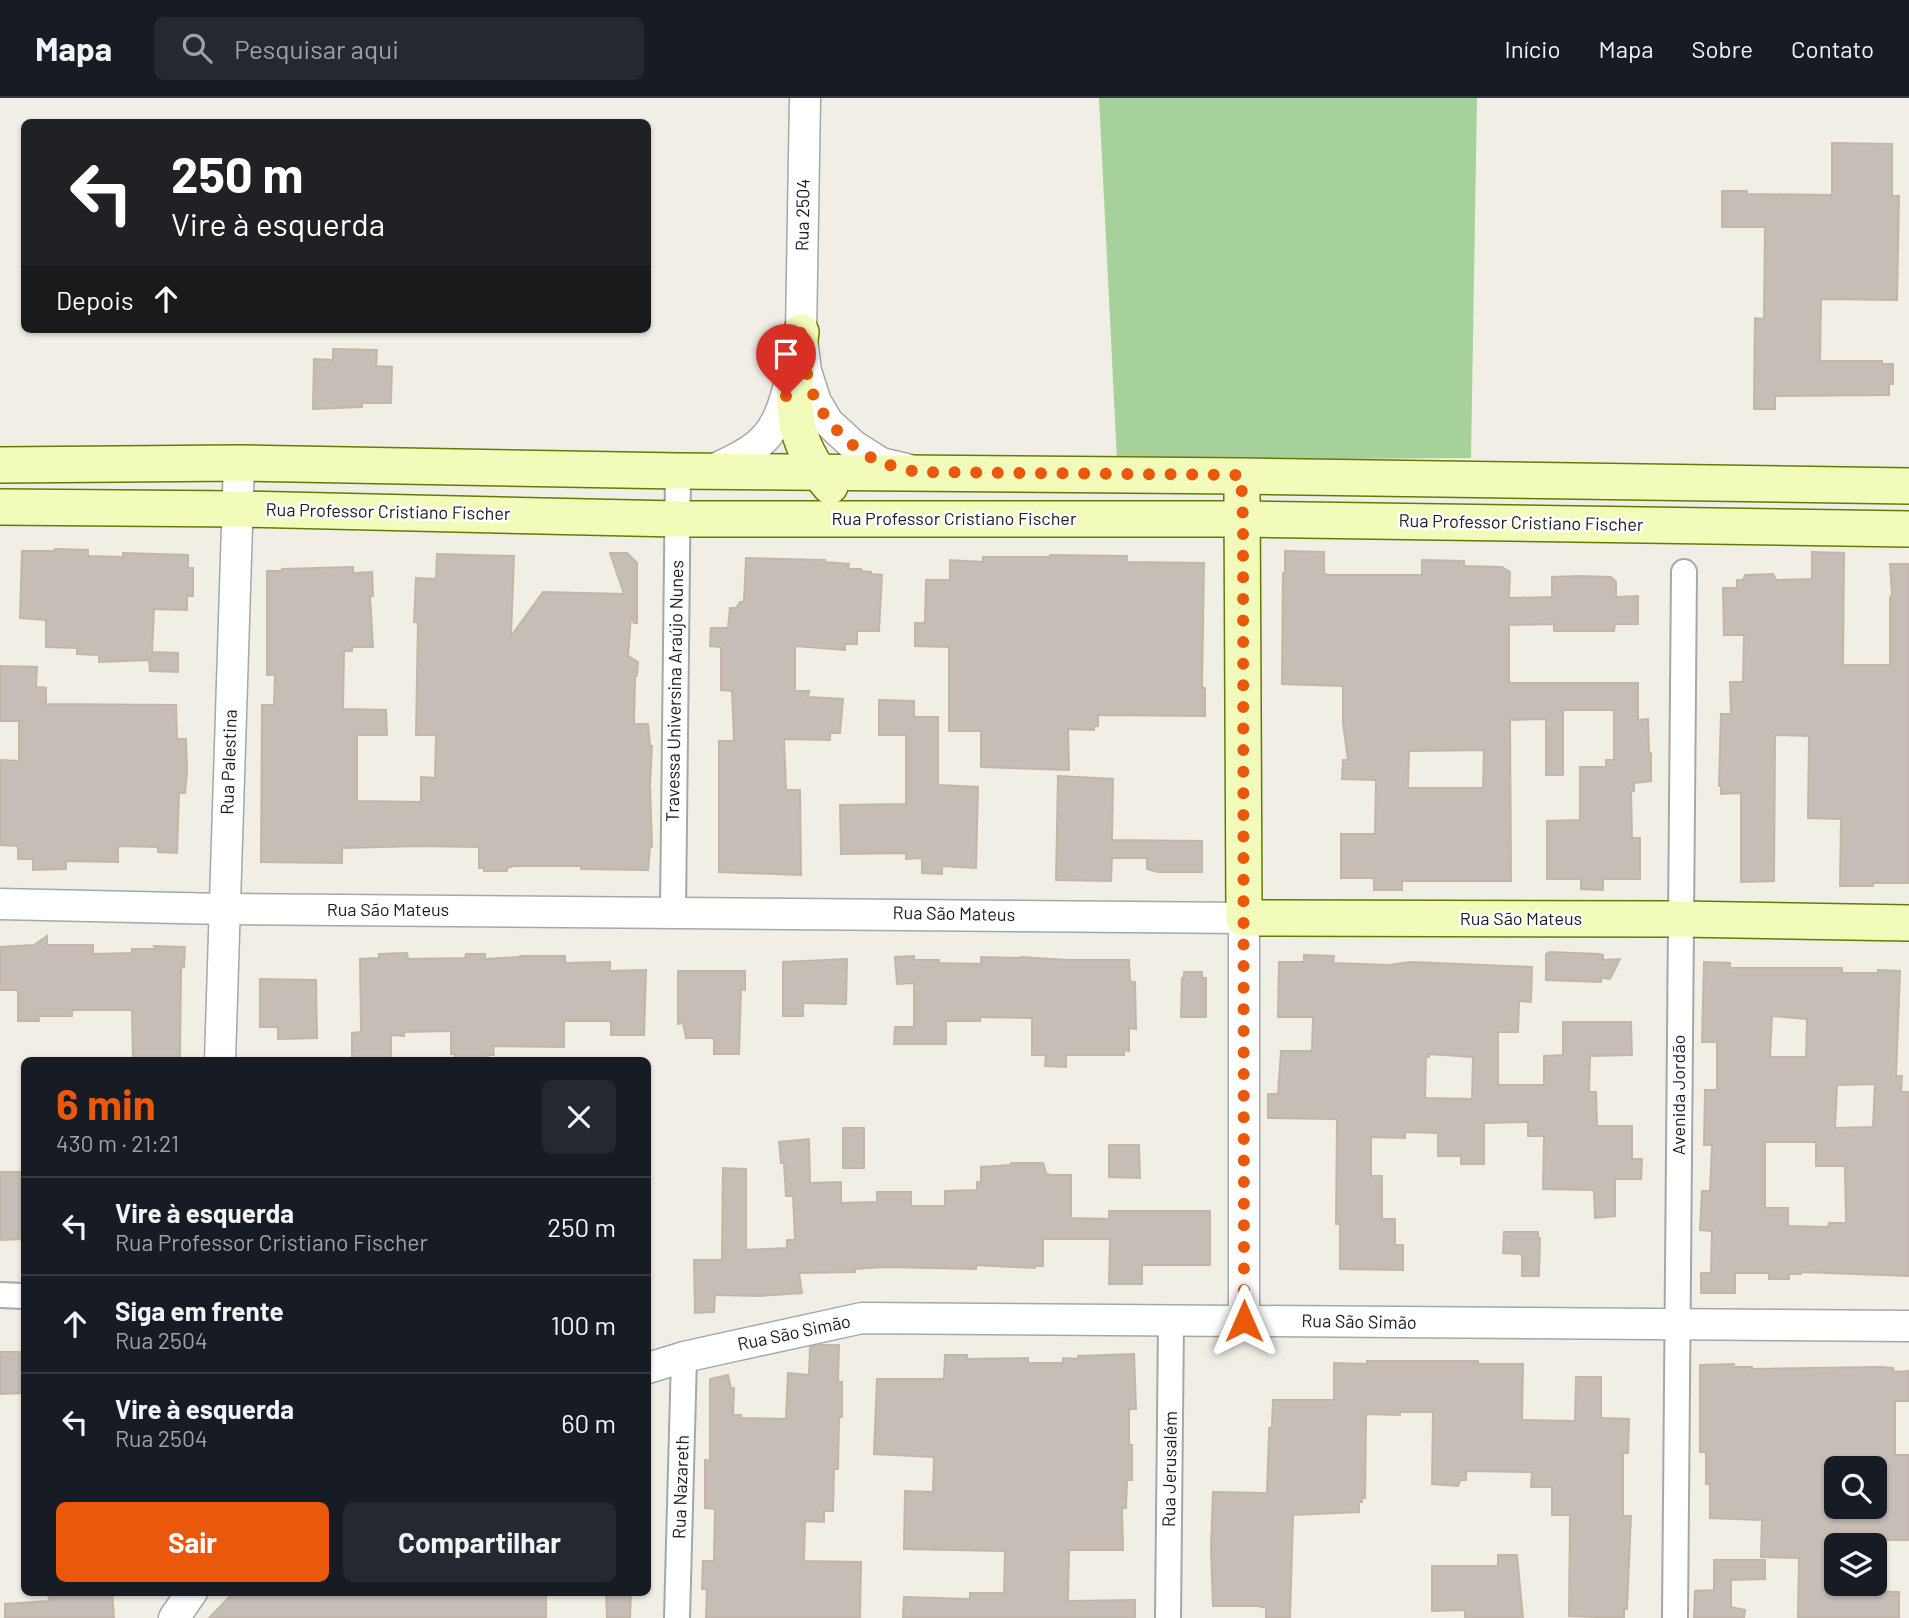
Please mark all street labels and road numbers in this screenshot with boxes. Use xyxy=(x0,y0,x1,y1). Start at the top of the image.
street label: Rua 2504 xyxy=(790,179,814,251)
street label: Rua Professor Cristiano Fischer xyxy=(265,498,511,524)
street label: Rua Professor Cristiano Fischer xyxy=(832,507,1077,529)
street label: Rua Professor Cristiano Fischer xyxy=(1398,509,1644,535)
street label: Travessa Universina Araújo Nunes xyxy=(661,560,687,822)
street label: Rua Palestina xyxy=(215,709,241,815)
street label: Rua São Mateus xyxy=(327,898,449,920)
street label: Rua São Mateus xyxy=(893,901,1015,925)
street label: Rua São Mateus xyxy=(1460,907,1582,929)
street label: Avenida Jordão xyxy=(1667,1035,1689,1155)
street label: Rua São Simão xyxy=(735,1309,852,1355)
street label: Rua São Simão xyxy=(1301,1309,1417,1333)
street label: Rua Jerusalém xyxy=(1157,1411,1181,1527)
street label: Rua Nazareth xyxy=(667,1434,693,1539)

